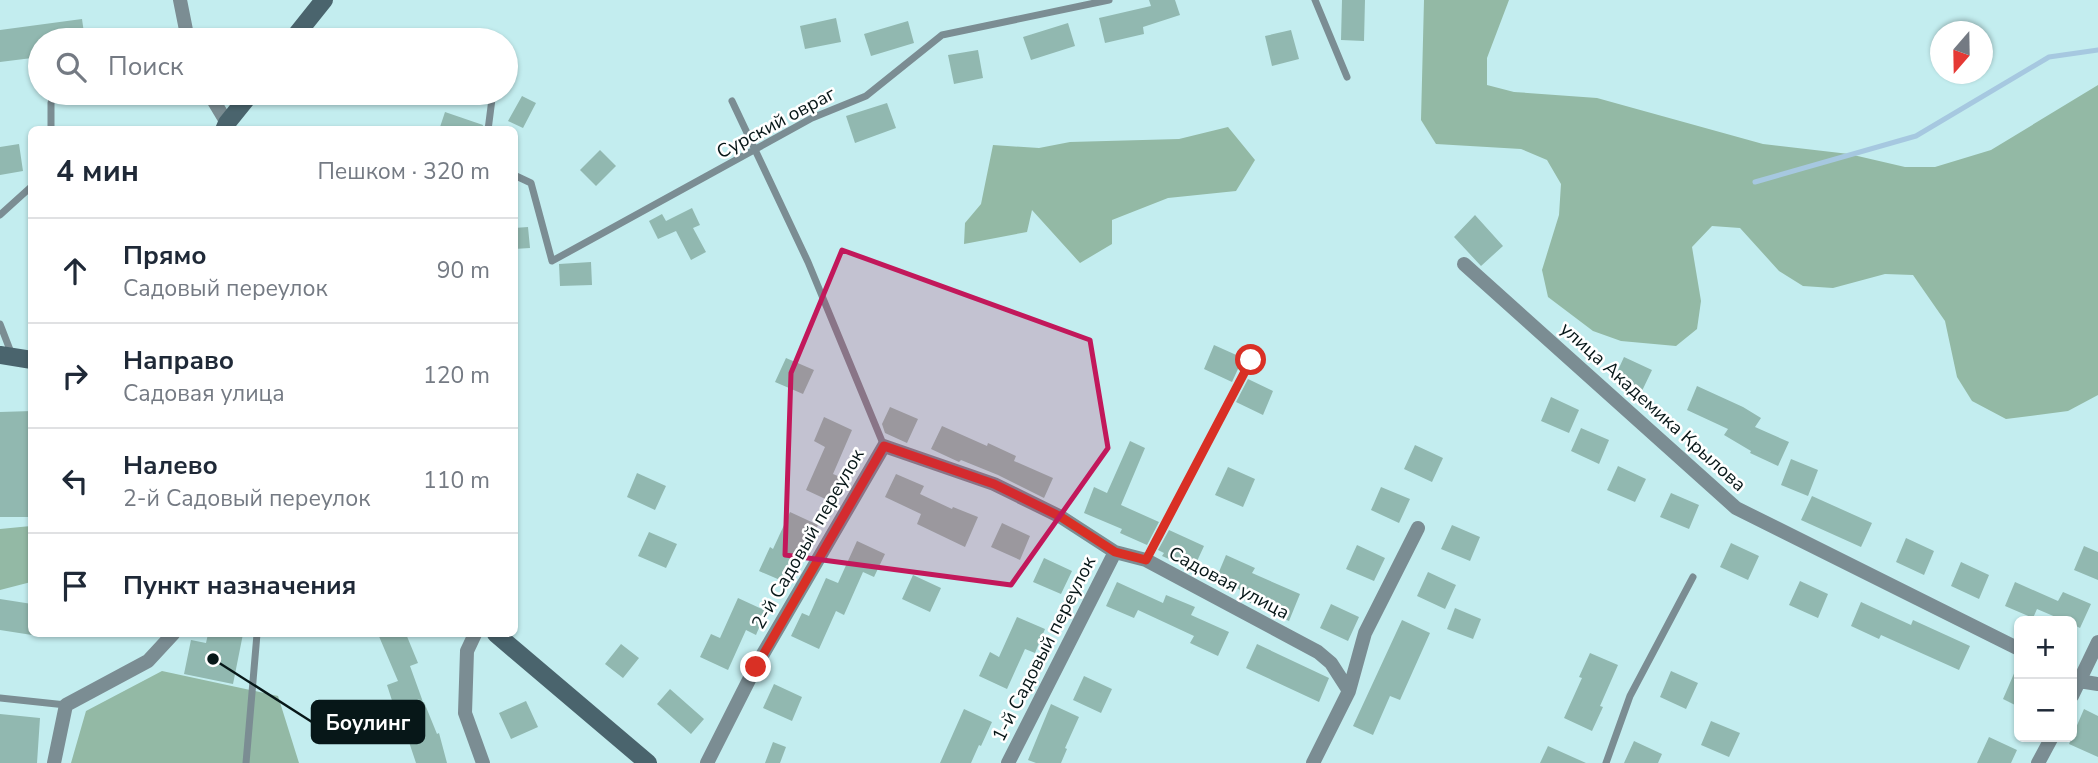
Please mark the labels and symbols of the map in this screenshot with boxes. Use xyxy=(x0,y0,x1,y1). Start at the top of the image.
north arrow xyxy=(1930,21,1993,84)
street label: Сурский овраг xyxy=(712,81,840,165)
street label: улица Академика Крылова xyxy=(1554,316,1752,498)
route start xyxy=(1235,344,1266,375)
street label: 2-й Садовый переулок xyxy=(746,444,870,634)
street label: Садовая улица xyxy=(1164,540,1294,626)
street label: 1-й Садовый переулок xyxy=(986,552,1102,746)
route end xyxy=(740,651,771,682)
callout: Боулинг xyxy=(312,701,424,743)
text: Боулинг xyxy=(326,709,411,737)

